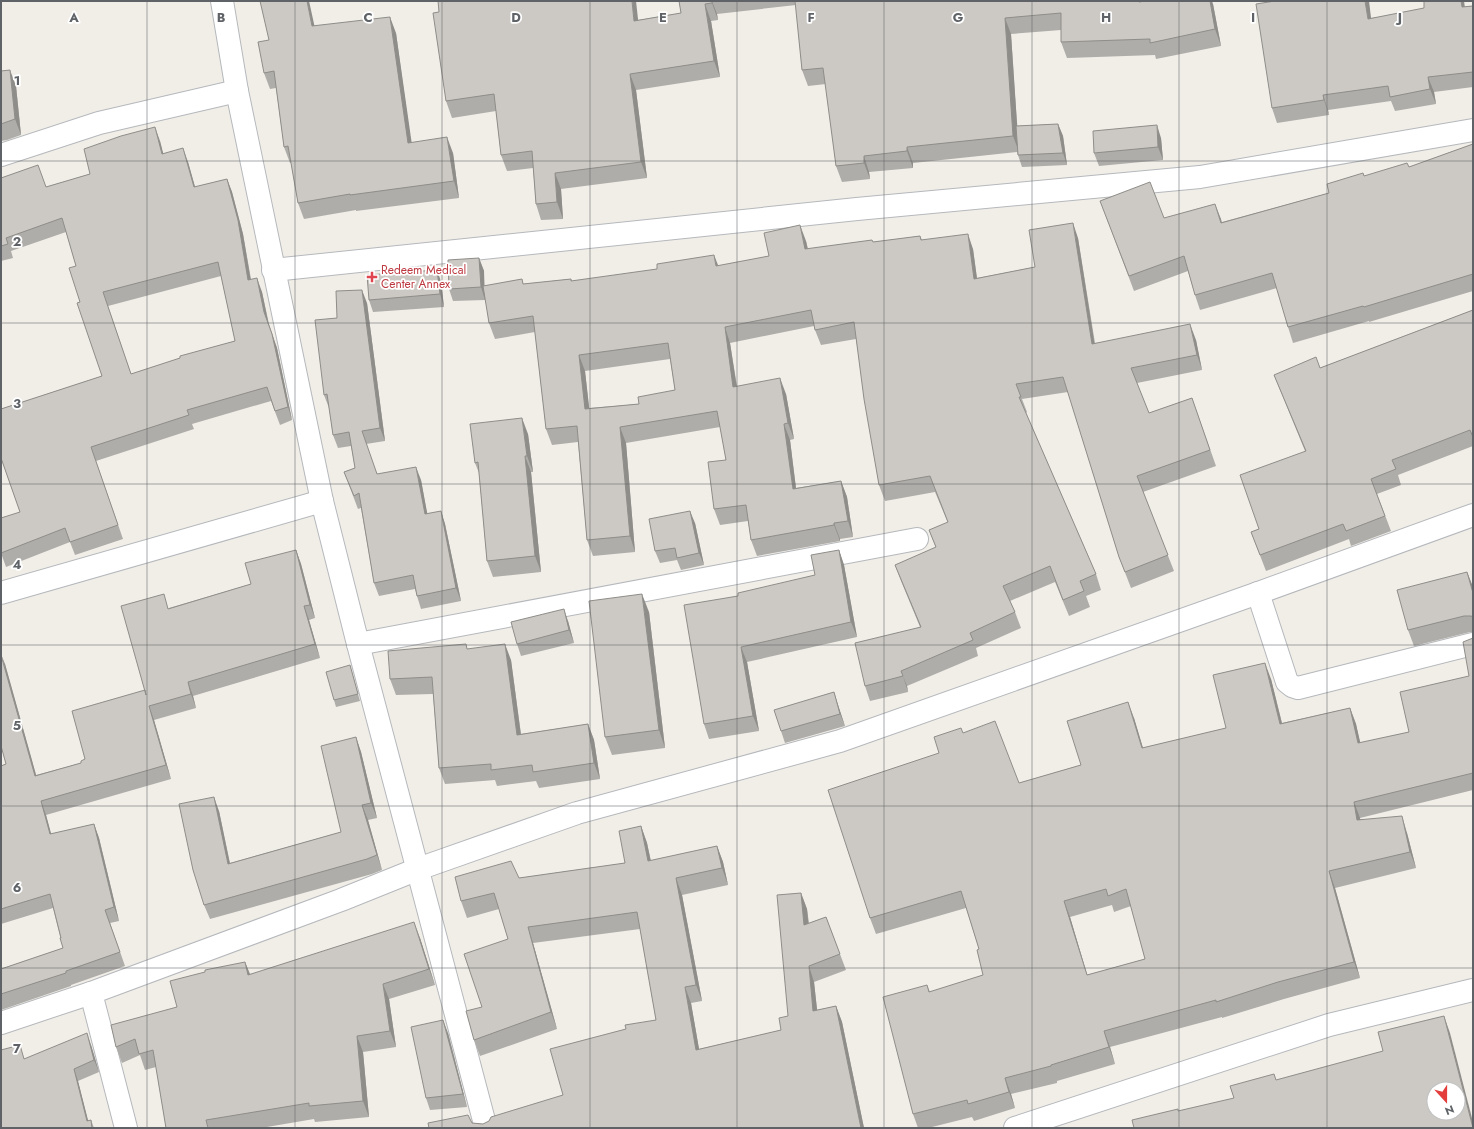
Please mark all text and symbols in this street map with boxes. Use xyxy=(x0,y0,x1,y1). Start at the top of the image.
text: A xyxy=(68,8,79,27)
text: B xyxy=(217,8,226,27)
text: C xyxy=(363,8,373,27)
text: D xyxy=(511,8,521,27)
text: E xyxy=(659,8,667,27)
text: F xyxy=(807,8,815,27)
text: G xyxy=(953,8,964,27)
text: H xyxy=(1101,8,1111,27)
text: I xyxy=(1251,8,1255,27)
text: J xyxy=(1395,8,1402,27)
text: 1 xyxy=(14,71,20,90)
text: 2 xyxy=(13,232,21,251)
place label: Redeem Medical Center Annex xyxy=(381,261,466,293)
marker: Redeem Medical Center Annex xyxy=(366,271,378,283)
text: 3 xyxy=(13,394,21,413)
text: 4 xyxy=(12,555,22,574)
text: 5 xyxy=(13,716,21,735)
text: 6 xyxy=(13,878,22,897)
text: 7 xyxy=(13,1039,21,1058)
north arrow xyxy=(1426,1081,1466,1121)
text: N xyxy=(1443,1101,1457,1119)

